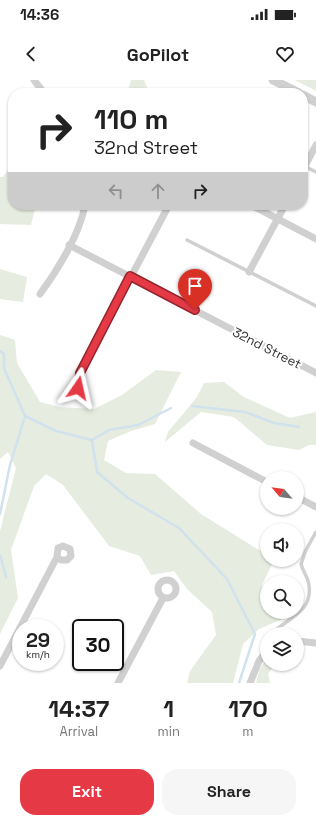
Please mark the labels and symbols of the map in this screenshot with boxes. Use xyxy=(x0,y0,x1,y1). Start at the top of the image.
pin xyxy=(178,269,212,310)
street label: 32nd Street xyxy=(230,323,304,373)
position arrow xyxy=(57,367,99,409)
north arrow xyxy=(260,471,304,515)
speed limit sign: 30 xyxy=(72,619,124,671)

